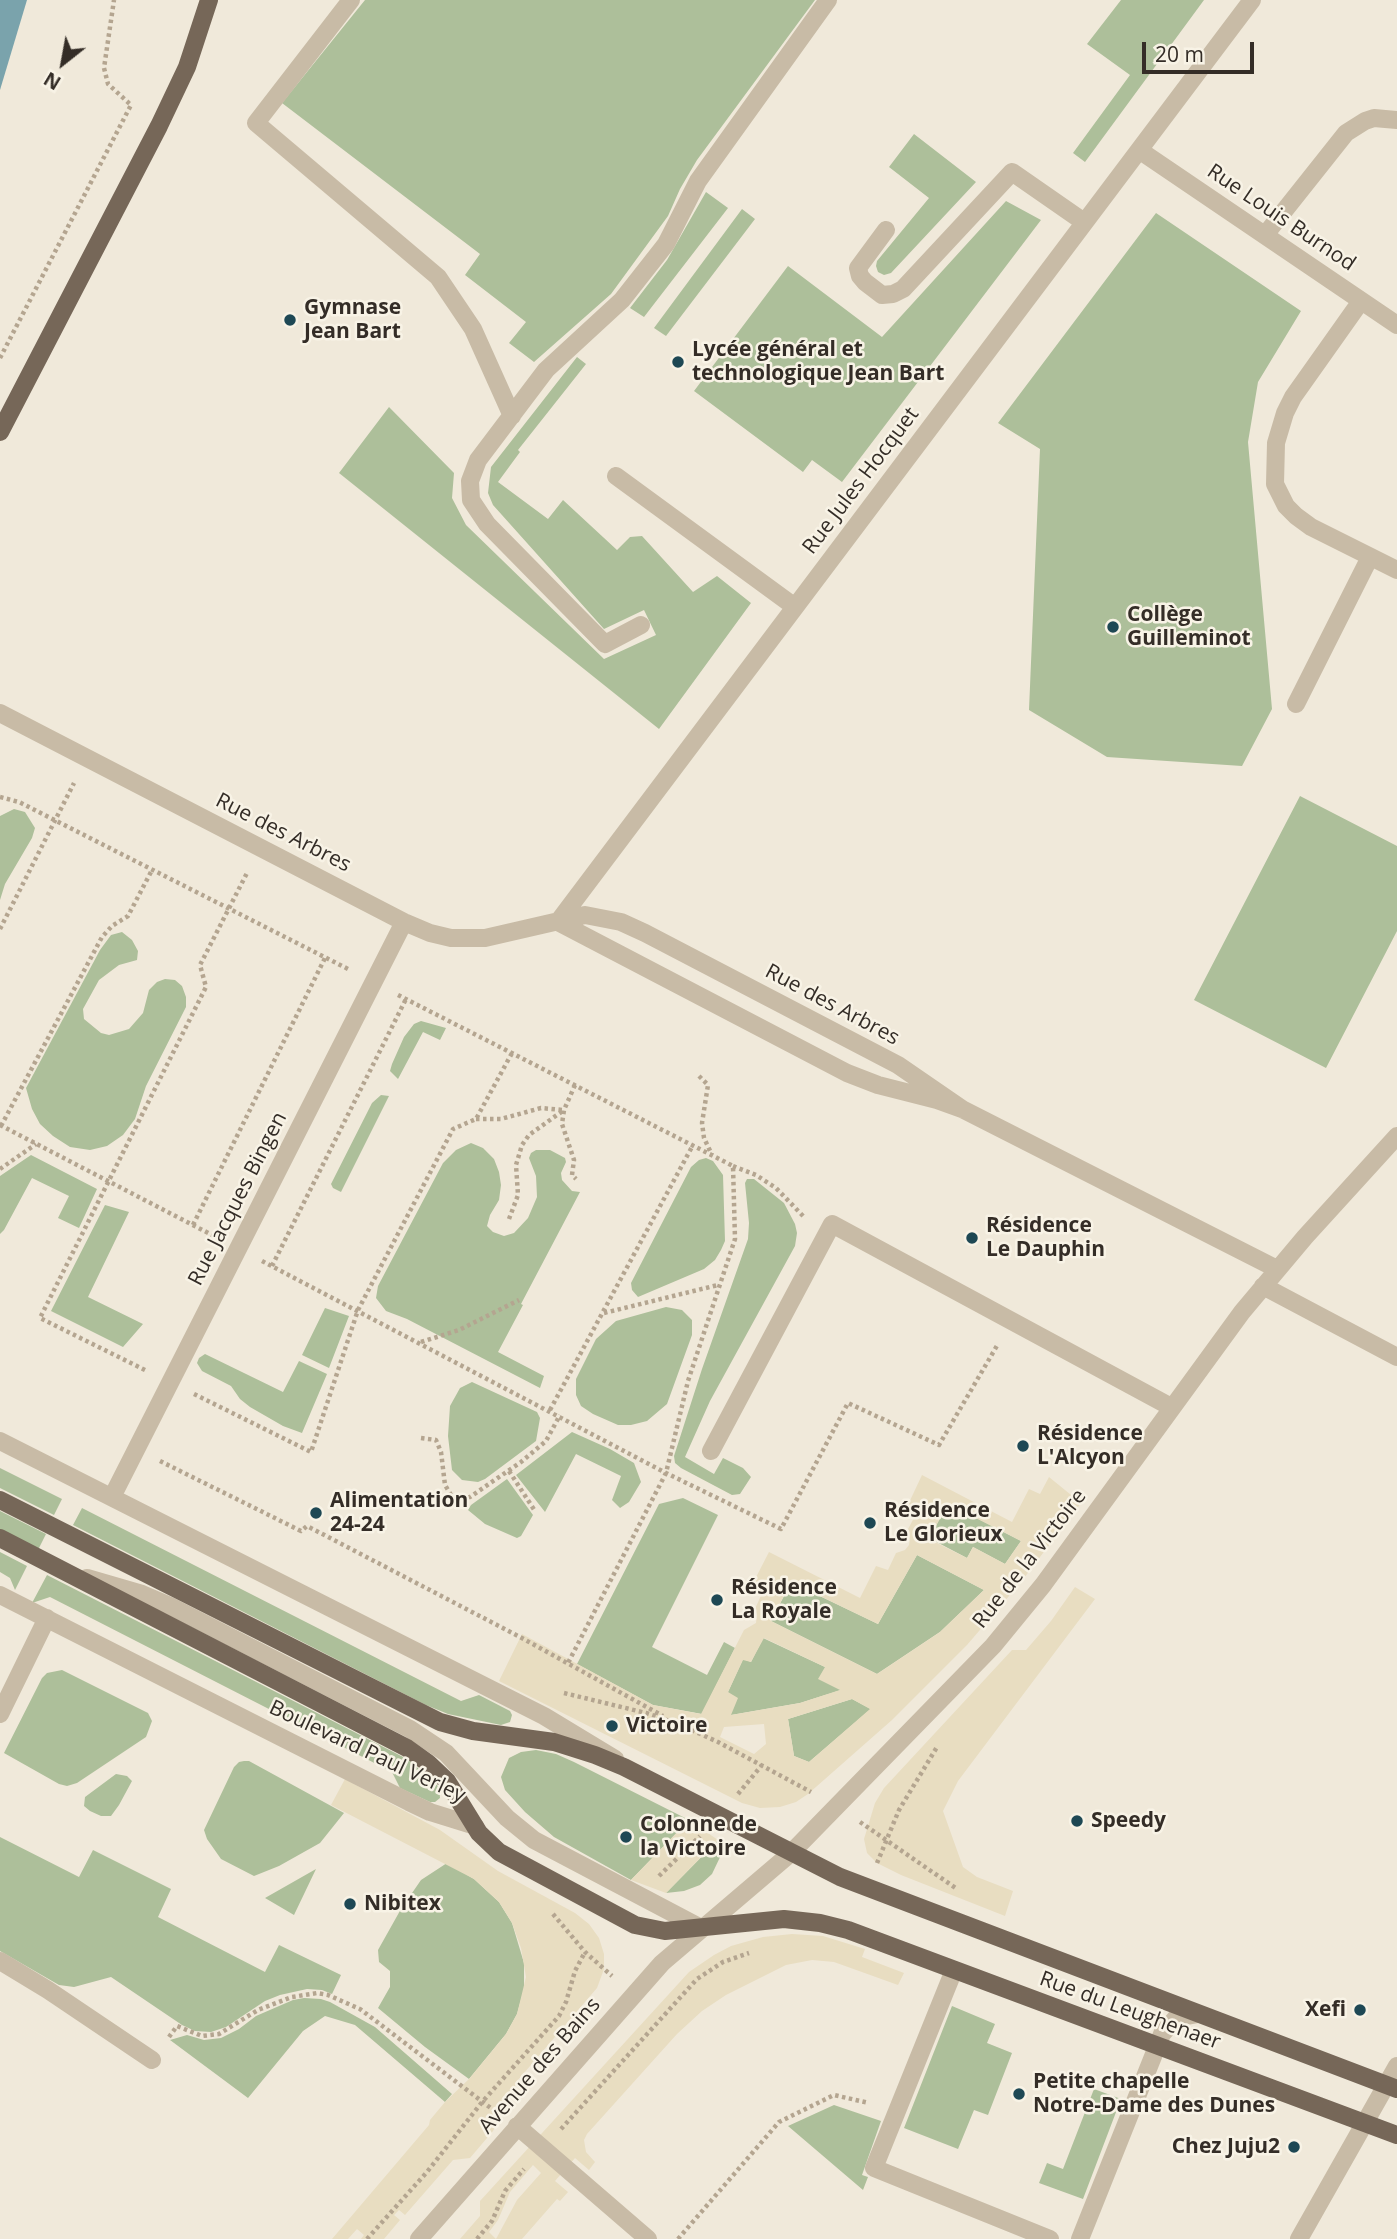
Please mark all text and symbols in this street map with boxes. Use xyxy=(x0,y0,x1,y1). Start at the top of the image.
north arrow xyxy=(28,28,98,98)
scale bar xyxy=(1145,28,1257,72)
text: 20 m xyxy=(1155,40,1204,68)
text: N xyxy=(39,66,66,96)
street label: Rue Louis Burnod xyxy=(1202,159,1360,277)
place label: Gymnase Jean Bart xyxy=(304,295,401,345)
marker: Gymnase Jean Bart xyxy=(282,312,298,328)
place label: Lycée général et technologique Jean Bart xyxy=(692,337,944,387)
marker: Lycée général et technologique Jean Bart xyxy=(670,354,686,370)
street label: Rue Jules Hocquet xyxy=(798,403,924,559)
place label: Collège Guilleminot xyxy=(1127,602,1251,652)
marker: Collège Guilleminot xyxy=(1105,619,1121,635)
street label: Rue des Arbres xyxy=(211,788,355,878)
street label: Rue des Arbres xyxy=(761,959,903,1051)
street label: Rue Jacques Bingen xyxy=(183,1108,293,1290)
place label: Résidence Le Dauphin xyxy=(986,1213,1105,1263)
marker: Résidence Le Dauphin xyxy=(964,1230,980,1246)
place label: Résidence L'Alcyon xyxy=(1037,1421,1143,1471)
marker: Résidence L'Alcyon xyxy=(1015,1438,1031,1454)
street label: Rue de la Victoire xyxy=(968,1485,1092,1633)
place label: Alimentation 24-24 xyxy=(330,1488,468,1538)
place label: Résidence Le Glorieux xyxy=(884,1498,1003,1548)
marker: Alimentation 24-24 xyxy=(308,1505,324,1521)
marker: Résidence Le Glorieux xyxy=(862,1515,878,1531)
place label: Résidence La Royale xyxy=(731,1575,837,1625)
marker: Résidence La Royale xyxy=(709,1592,725,1608)
street label: Boulevard Paul Verley xyxy=(265,1695,469,1809)
place label: Victoire xyxy=(626,1713,707,1739)
marker: Victoire xyxy=(604,1718,620,1734)
place label: Speedy xyxy=(1091,1808,1166,1834)
place label: Colonne de la Victoire xyxy=(640,1812,757,1862)
marker: Speedy xyxy=(1069,1813,1085,1829)
marker: Colonne de la Victoire xyxy=(618,1829,634,1845)
place label: Nibitex xyxy=(364,1891,441,1917)
marker: Nibitex xyxy=(342,1896,358,1912)
street label: Rue du Leughenaer xyxy=(1036,1967,1224,2055)
street label: Avenue des Bains xyxy=(474,1993,606,2139)
place label: Xefi xyxy=(1305,1997,1346,2023)
marker: Xefi xyxy=(1352,2002,1368,2018)
place label: Petite chapelle Notre-Dame des Dunes xyxy=(1033,2069,1275,2119)
marker: Petite chapelle Notre-Dame des Dunes xyxy=(1011,2086,1027,2102)
place label: Chez Juju2 xyxy=(1172,2134,1280,2160)
marker: Chez Juju2 xyxy=(1286,2139,1302,2155)

